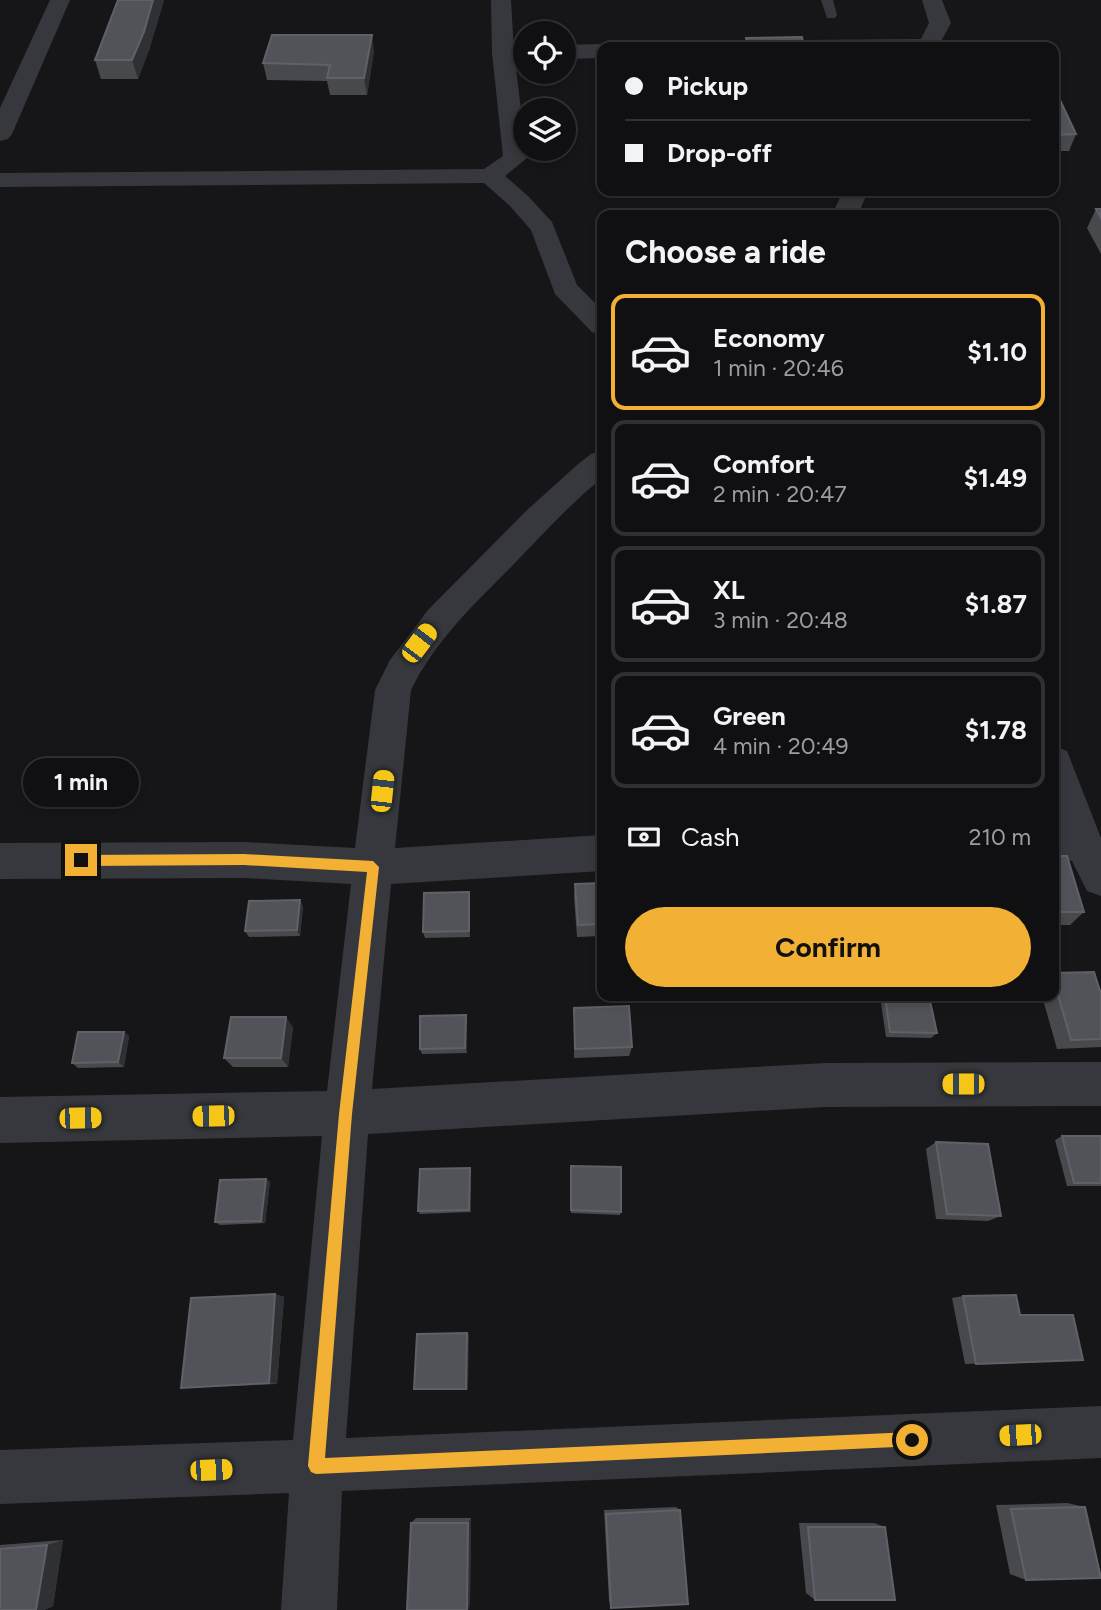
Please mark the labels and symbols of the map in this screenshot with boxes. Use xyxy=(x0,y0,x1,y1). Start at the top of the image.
car xyxy=(398,620,441,666)
callout: 1 min xyxy=(23,758,139,808)
car xyxy=(370,769,395,813)
route end xyxy=(65,844,97,876)
car xyxy=(943,1074,985,1095)
car xyxy=(192,1105,235,1127)
car xyxy=(59,1107,102,1129)
car xyxy=(999,1423,1042,1447)
route start xyxy=(896,1424,928,1456)
car xyxy=(190,1459,233,1481)

